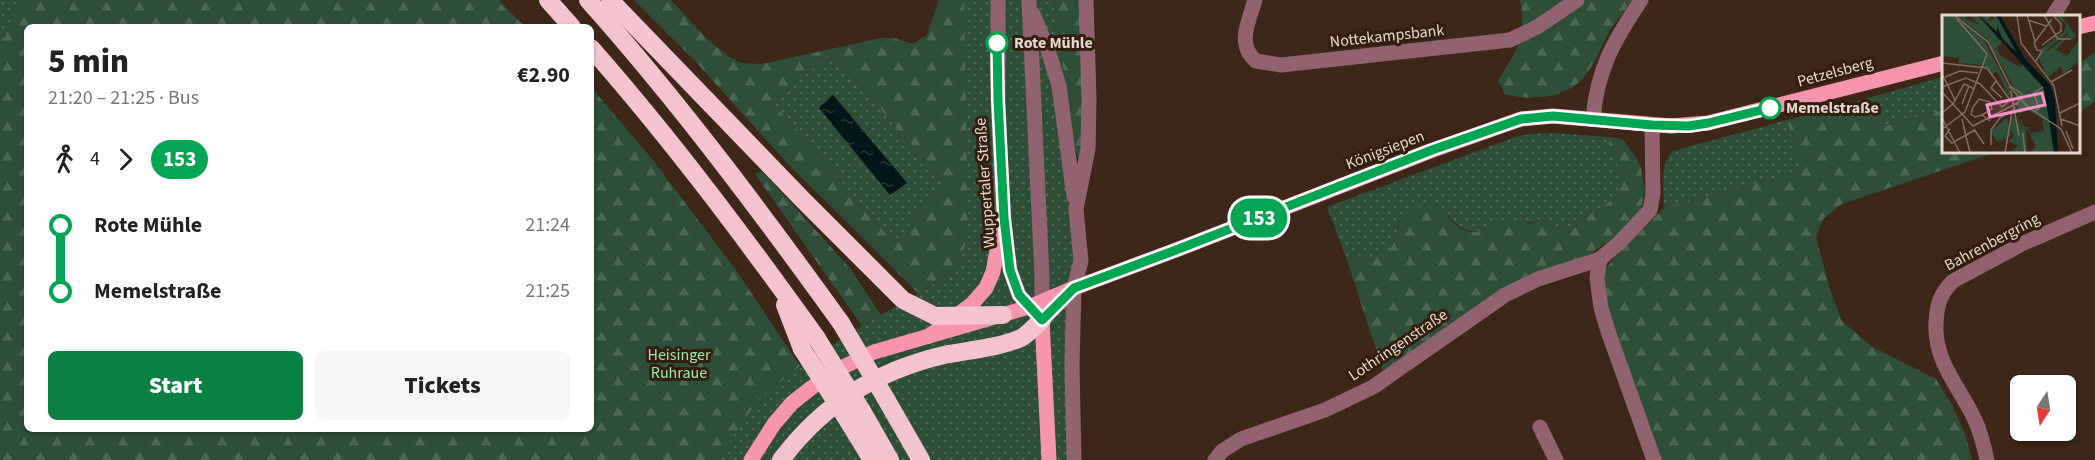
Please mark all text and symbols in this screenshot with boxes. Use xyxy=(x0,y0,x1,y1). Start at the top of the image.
inset map xyxy=(1942,15,2080,153)
street label: Nottekampsbank xyxy=(1329,19,1445,53)
marker: Rote Mühle xyxy=(986,32,1008,54)
place label: Rote Mühle xyxy=(1014,32,1093,54)
text: 5 min xyxy=(48,38,129,85)
street label: Petzelsberg xyxy=(1795,51,1875,93)
text: €2.90 xyxy=(517,59,570,91)
text: 21:20 – 21:25 · Bus xyxy=(48,84,199,112)
marker: Memelstraße xyxy=(1759,97,1781,119)
place label: Memelstraße xyxy=(1786,97,1879,119)
street label: Wuppertaler Straße xyxy=(969,117,1001,249)
street label: Königsiepen xyxy=(1342,125,1428,175)
icon: walk xyxy=(48,143,81,176)
icon: forward xyxy=(109,143,142,176)
text: 153 xyxy=(163,144,196,174)
text: 4 xyxy=(90,145,100,173)
line badge: 153 xyxy=(1224,198,1294,238)
text: 153 xyxy=(1242,203,1276,233)
street label: Bahrenbergring xyxy=(1941,208,2043,276)
text: Rote Mühle xyxy=(94,209,202,241)
text: 21:24 xyxy=(525,211,570,239)
text: Memelstraße xyxy=(94,275,221,307)
text: 21:25 xyxy=(525,277,570,305)
street label: Lothringenstraße xyxy=(1344,304,1452,386)
park label: Heisinger Ruhraue xyxy=(647,344,711,384)
button: Start xyxy=(48,351,303,420)
button: Tickets xyxy=(315,351,570,420)
north arrow xyxy=(2010,375,2076,441)
map controls xyxy=(2010,375,2076,441)

